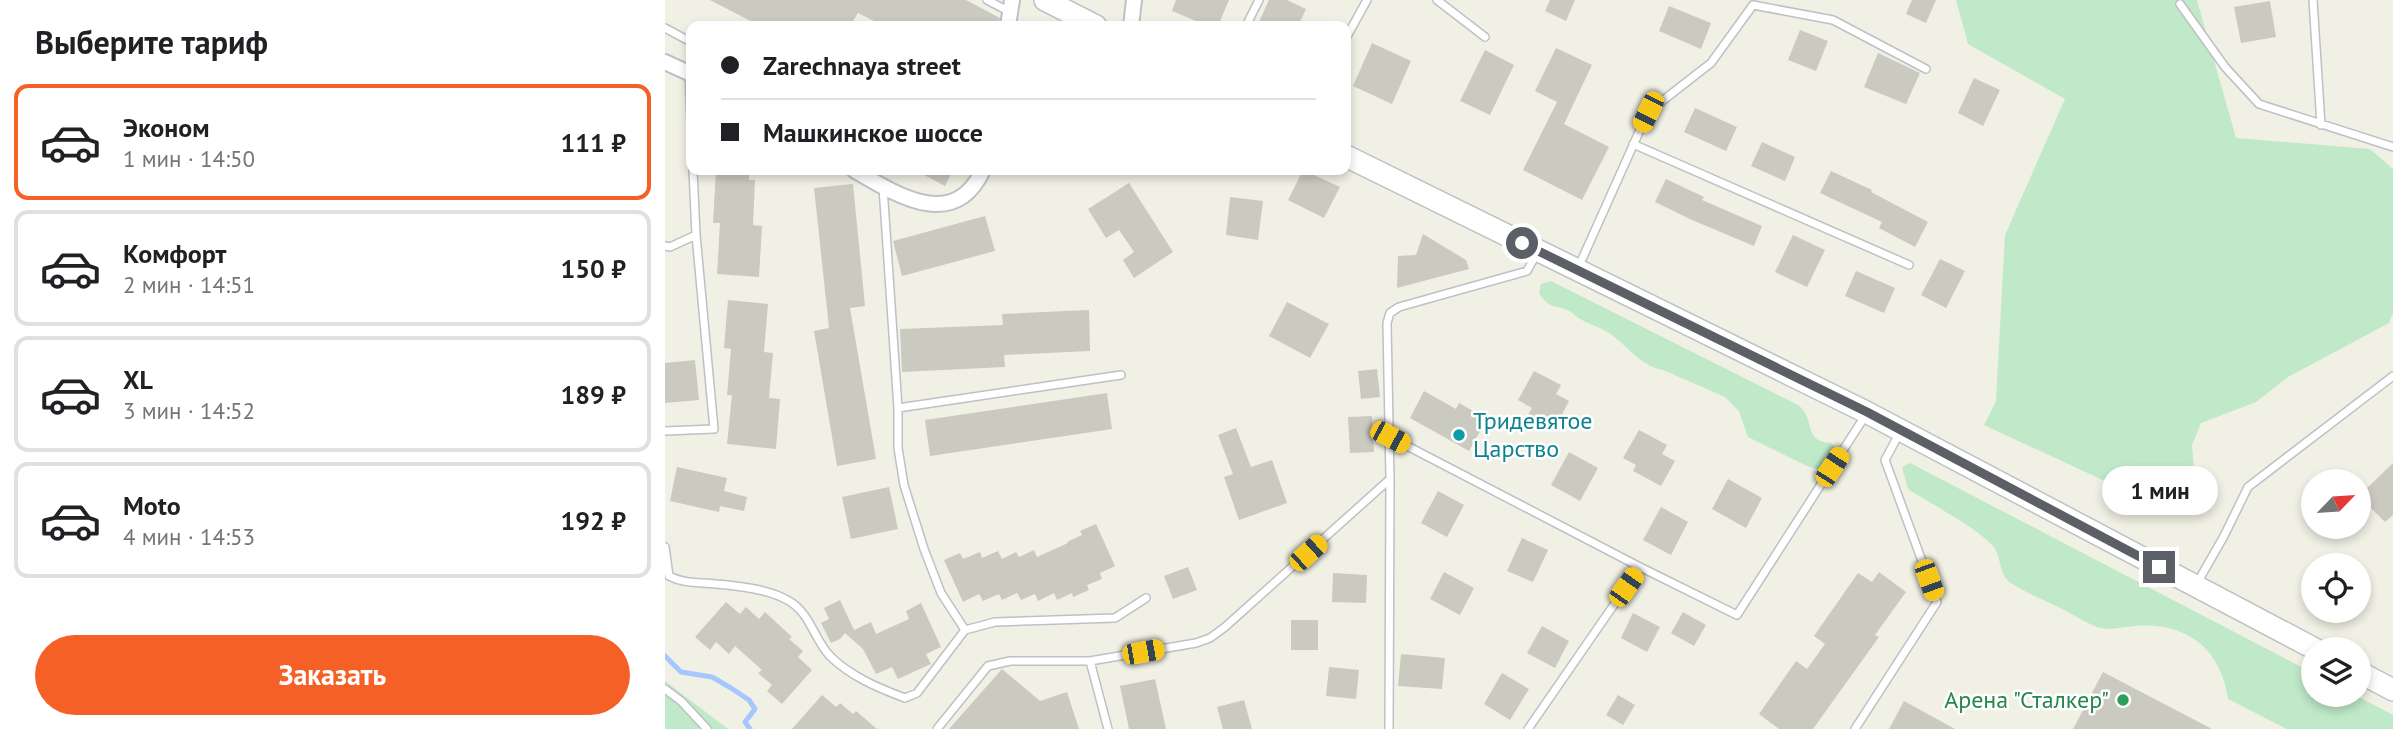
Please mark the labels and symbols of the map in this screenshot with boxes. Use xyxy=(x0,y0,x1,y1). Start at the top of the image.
car xyxy=(1630,89,1667,135)
route start xyxy=(1506,227,1538,259)
place label: Тридевятое Царство xyxy=(1473,405,1593,464)
car xyxy=(1367,418,1414,456)
marker: Тридевятое Царство xyxy=(1451,427,1467,443)
car xyxy=(1812,444,1853,490)
callout: 1 мин xyxy=(2101,466,2217,514)
north arrow xyxy=(2301,469,2371,539)
car xyxy=(1286,531,1331,575)
route end xyxy=(2143,551,2175,583)
car xyxy=(1912,557,1947,603)
car xyxy=(1606,564,1647,610)
car xyxy=(1121,638,1166,666)
place label: Арена "Сталкер" xyxy=(1944,684,2109,715)
marker: Арена "Сталкер" xyxy=(2115,692,2131,708)

